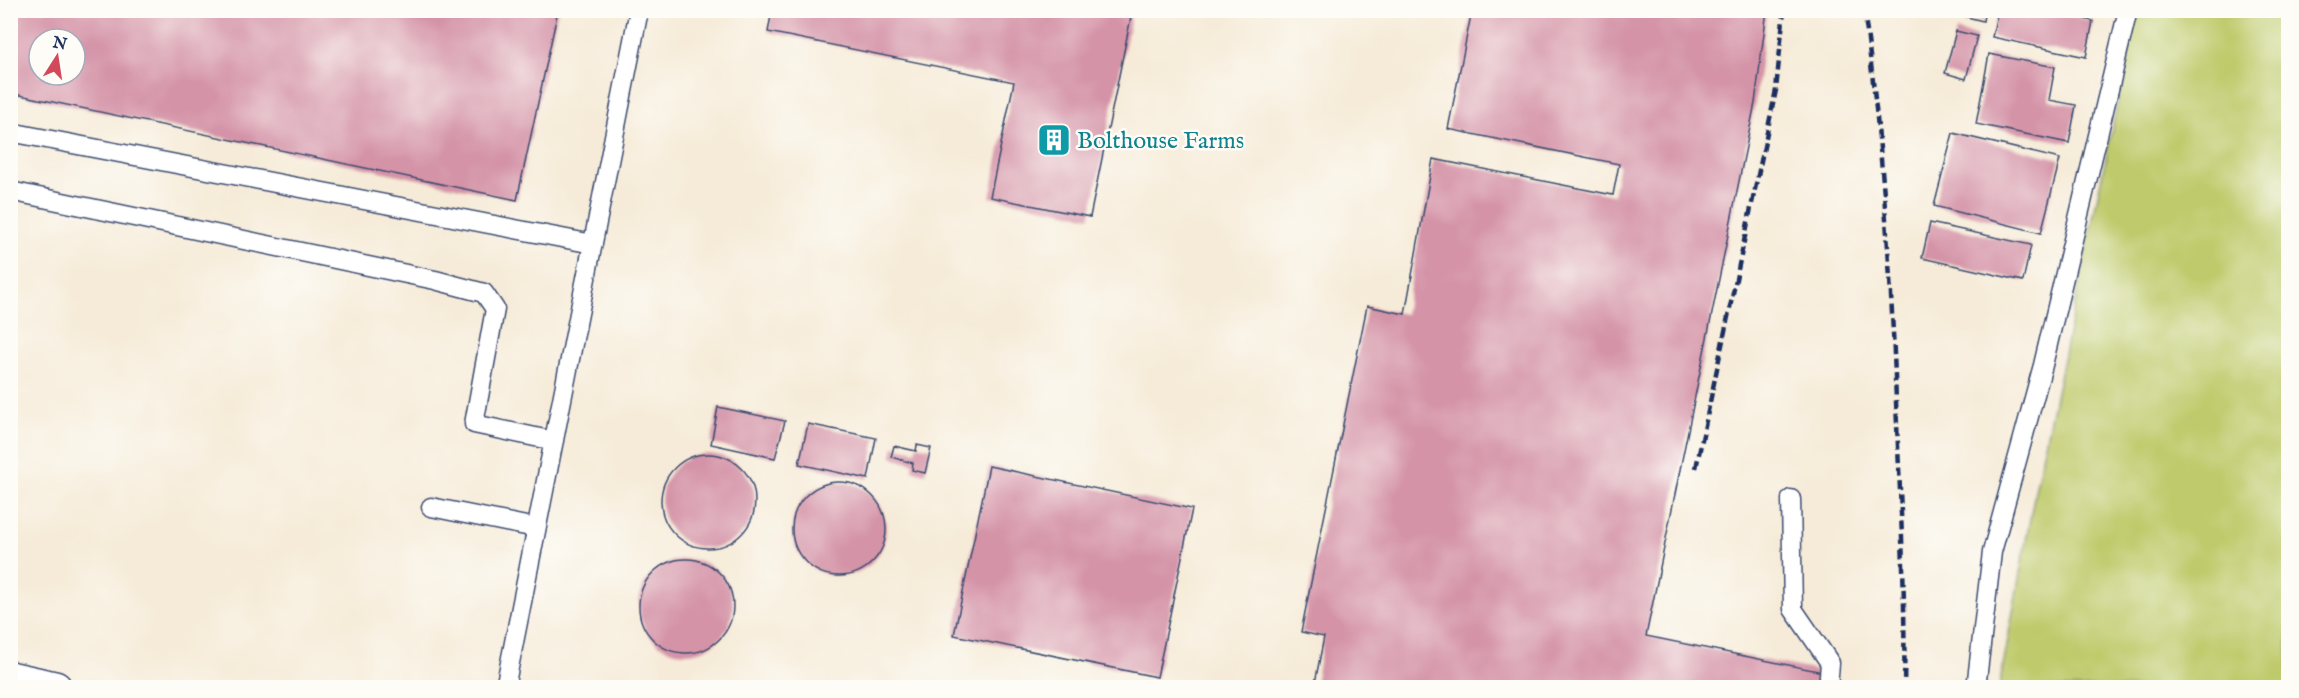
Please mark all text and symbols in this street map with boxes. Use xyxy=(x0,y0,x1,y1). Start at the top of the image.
north arrow xyxy=(27,27,87,87)
text: N xyxy=(50,33,69,56)
building icon: Bolthouse Farms xyxy=(1036,122,1072,158)
place label: Bolthouse Farms xyxy=(1077,126,1244,157)

